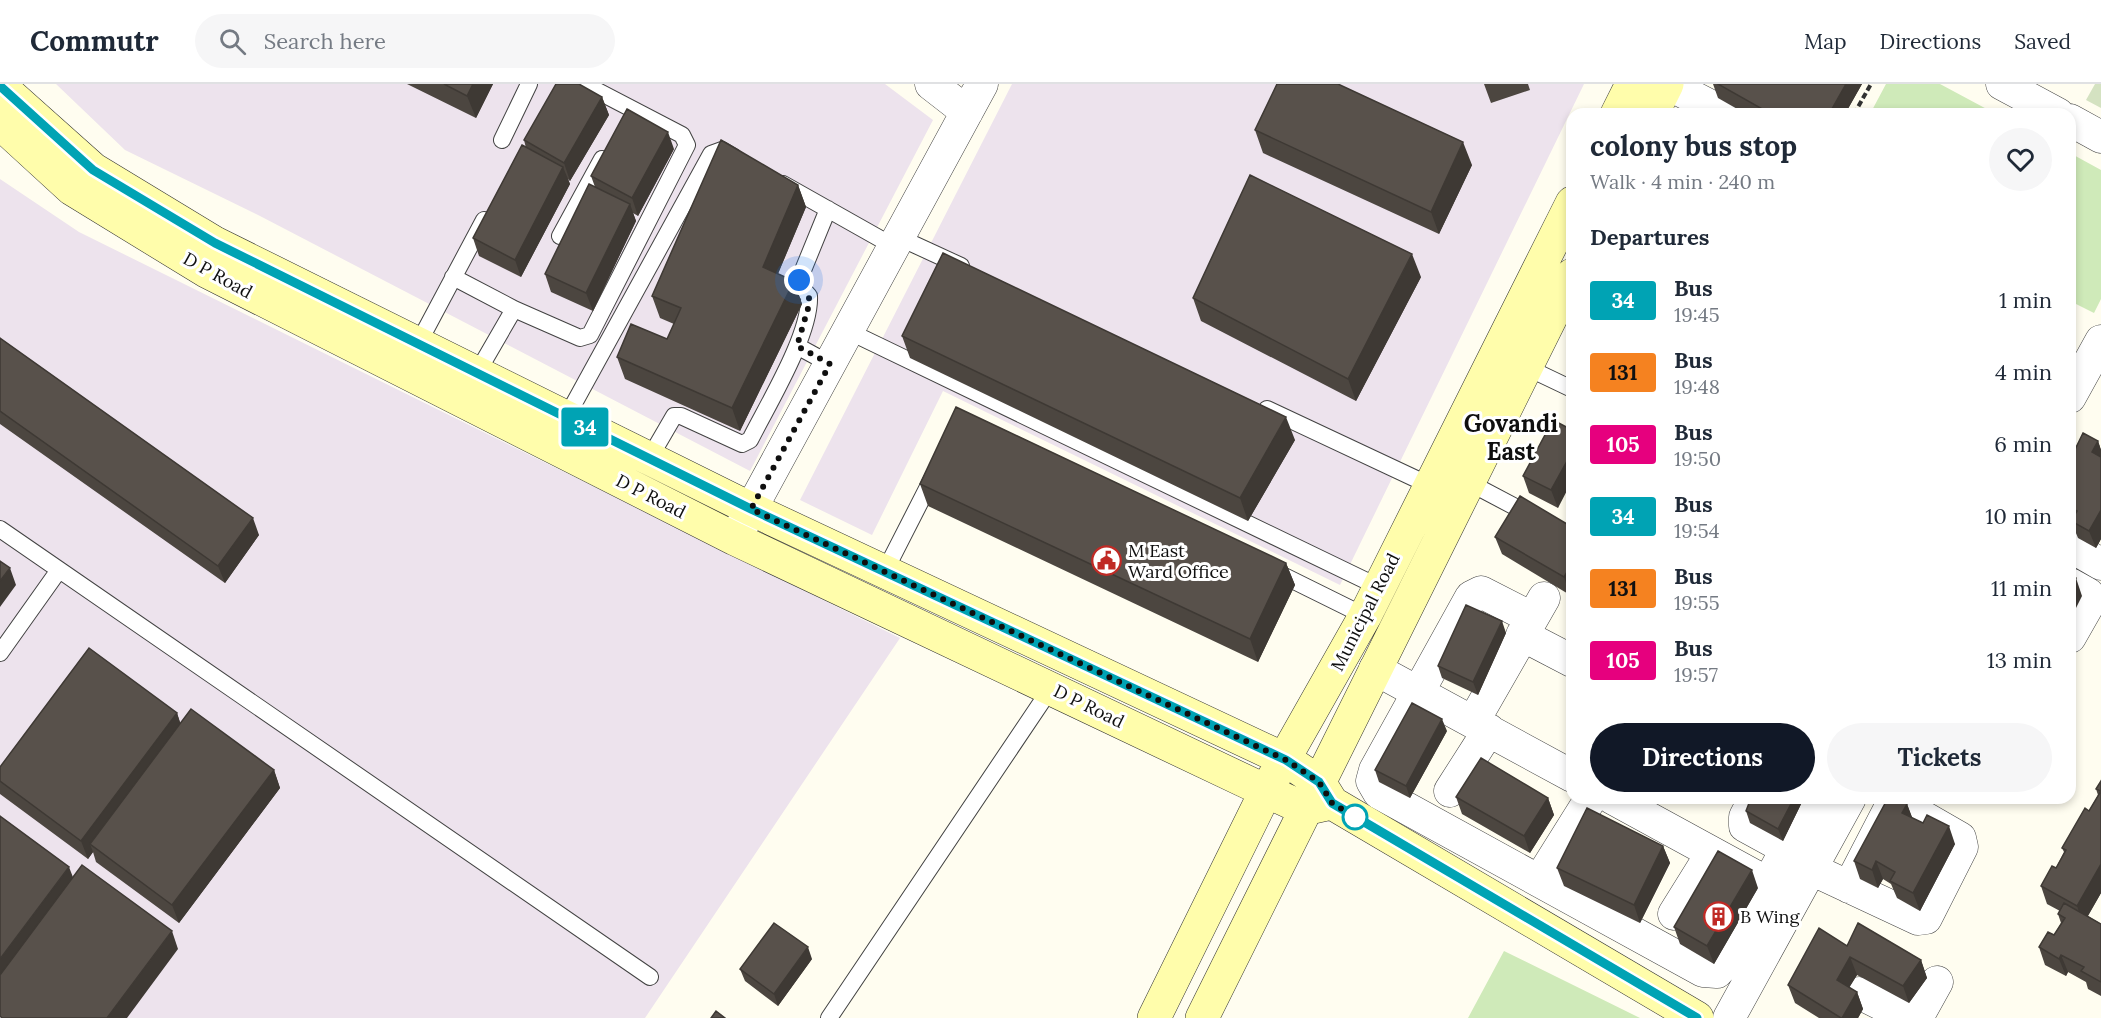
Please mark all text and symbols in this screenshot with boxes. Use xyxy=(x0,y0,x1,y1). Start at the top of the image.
search box xyxy=(195,14,615,68)
text: Commutr xyxy=(30,23,159,59)
icon: search xyxy=(216,25,249,58)
text: Search here xyxy=(264,27,386,55)
text: Map xyxy=(1804,28,1847,55)
text: Directions xyxy=(1880,28,1981,55)
text: Saved xyxy=(2014,28,2071,55)
text: colony bus stop xyxy=(1590,128,1797,164)
button: heart xyxy=(1989,128,2052,191)
text: Walk · 4 min · 240 m xyxy=(1590,169,1775,194)
text: Departures xyxy=(1590,223,1709,251)
street label: D P Road xyxy=(179,247,257,303)
your location xyxy=(784,265,814,295)
text: Bus xyxy=(1674,274,1713,302)
text: 1 min xyxy=(1999,286,2052,314)
text: 34 xyxy=(1611,287,1635,314)
text: 19:45 xyxy=(1674,302,1720,327)
text: Bus xyxy=(1674,346,1713,374)
text: 4 min xyxy=(1995,358,2052,386)
text: 131 xyxy=(1609,359,1637,386)
text: 19:48 xyxy=(1674,374,1720,399)
line badge: 34 xyxy=(558,408,612,446)
district label: Govandi East xyxy=(1464,408,1558,467)
text: 34 xyxy=(573,414,597,441)
text: Bus xyxy=(1674,418,1713,446)
text: 6 min xyxy=(1994,430,2052,458)
text: 105 xyxy=(1606,431,1640,458)
text: 19:50 xyxy=(1674,446,1721,471)
street label: D P Road xyxy=(612,469,690,524)
text: Bus xyxy=(1674,490,1713,518)
text: 10 min xyxy=(1985,502,2052,530)
text: 34 xyxy=(1611,503,1635,530)
text: 19:54 xyxy=(1674,518,1720,543)
place label: M East Ward Office xyxy=(1128,539,1229,583)
public building icon: M East Ward Office xyxy=(1091,544,1123,576)
street label: Municipal Road xyxy=(1325,549,1405,675)
text: Bus xyxy=(1674,562,1713,590)
text: 11 min xyxy=(1991,574,2052,602)
text: 131 xyxy=(1609,575,1637,602)
text: 19:55 xyxy=(1674,590,1720,615)
text: Bus xyxy=(1674,634,1713,662)
text: 13 min xyxy=(1987,646,2052,674)
text: 105 xyxy=(1606,647,1640,674)
text: 19:57 xyxy=(1674,662,1718,687)
street label: D P Road xyxy=(1050,679,1128,733)
button: Directions xyxy=(1590,723,1815,792)
button: Tickets xyxy=(1827,723,2052,792)
unlabelled marker xyxy=(1342,804,1368,830)
building icon: B Wing xyxy=(1703,900,1735,932)
place label: B Wing xyxy=(1740,905,1801,928)

